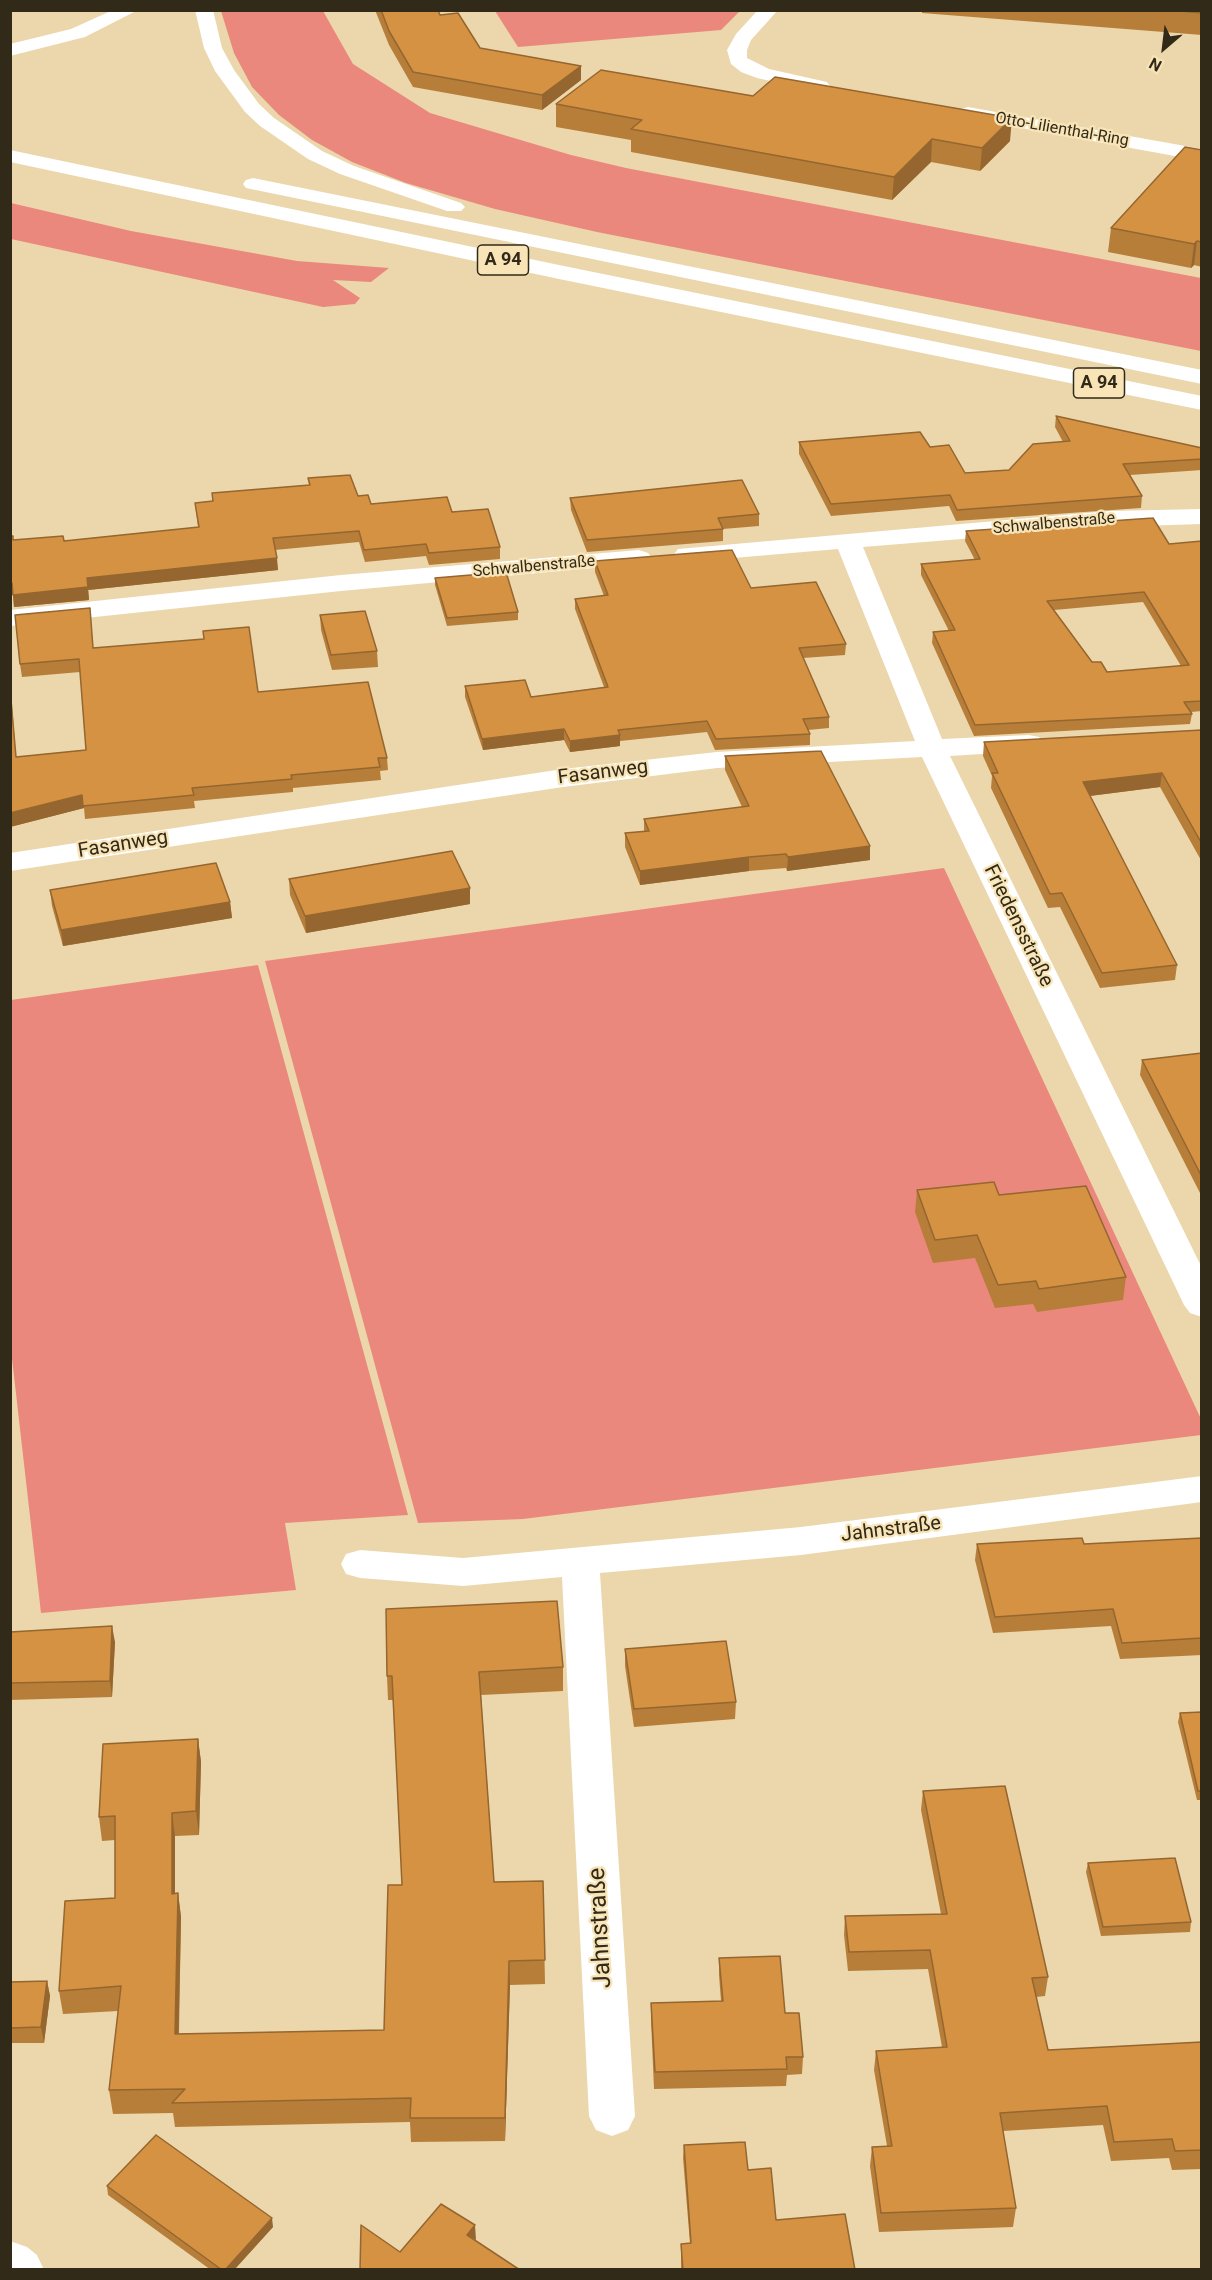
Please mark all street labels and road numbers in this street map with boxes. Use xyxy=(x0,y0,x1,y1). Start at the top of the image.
street label: Otto-Lilienthal-Ring xyxy=(994,109,1130,151)
road number: A 94 xyxy=(478,245,528,275)
road number: A 94 xyxy=(1074,368,1124,398)
street label: Schwalbenstraße xyxy=(992,509,1116,539)
street label: Schwalbenstraße xyxy=(472,552,596,582)
street label: Fasanweg xyxy=(557,756,649,790)
street label: Fasanweg xyxy=(76,826,170,864)
street label: Friedensstraße xyxy=(978,861,1058,991)
street label: Jahnstraße xyxy=(840,1512,942,1548)
street label: Jahnstraße xyxy=(583,1867,619,1989)

